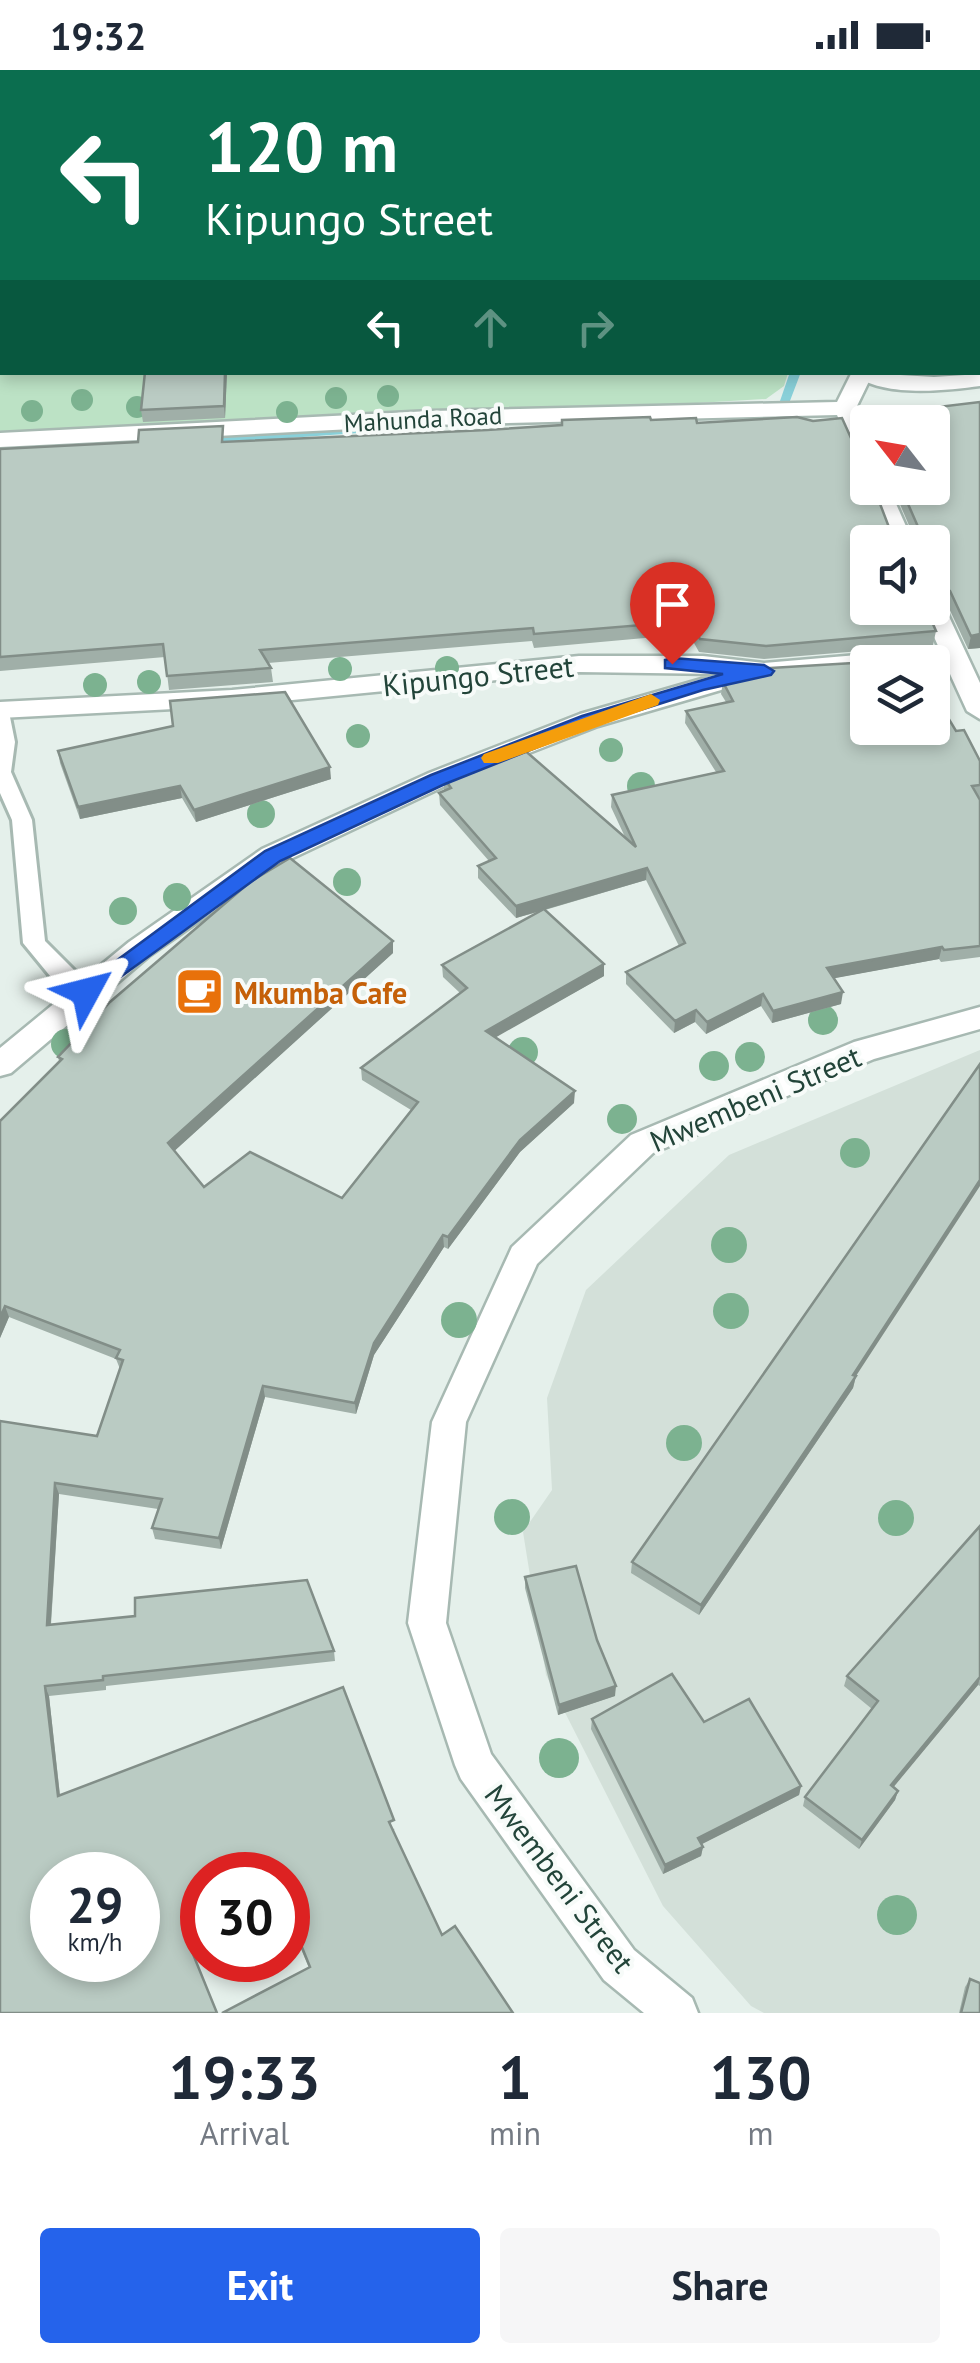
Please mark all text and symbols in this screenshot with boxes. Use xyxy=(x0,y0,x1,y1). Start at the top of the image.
text: 19:32 xyxy=(50,11,146,60)
text: 120 m xyxy=(205,101,398,191)
icon: left xyxy=(40,110,170,240)
text: Kipungo Street xyxy=(205,189,493,247)
icon: left xyxy=(358,300,413,355)
icon: ahead xyxy=(463,300,518,355)
icon: right xyxy=(568,300,623,355)
street label: Mahunda Road xyxy=(343,399,503,439)
north arrow xyxy=(850,405,950,505)
map controls xyxy=(850,405,950,745)
button: sound xyxy=(850,525,950,625)
pin xyxy=(630,562,715,665)
icon: arrive xyxy=(645,577,700,632)
button: layers xyxy=(850,645,950,745)
street label: Kipungo Street xyxy=(380,646,576,704)
position arrow xyxy=(34,940,138,1044)
cafe icon: Mkumba Cafe xyxy=(173,966,225,1018)
place label: Mkumba Cafe xyxy=(234,973,407,1012)
street label: Mwembeni Street xyxy=(644,1036,866,1160)
street label: Mwembeni Street xyxy=(477,1776,643,1980)
speed limit sign: 30 xyxy=(180,1852,310,1982)
text: 29 xyxy=(67,1872,123,1937)
text: km/h xyxy=(68,1926,122,1958)
text: 19:33 xyxy=(168,2038,321,2116)
text: 1 xyxy=(498,2038,532,2116)
text: 130 xyxy=(710,2038,812,2116)
text: Arrival xyxy=(200,2112,289,2154)
text: min xyxy=(489,2112,541,2154)
text: m xyxy=(748,2112,774,2154)
button: Exit xyxy=(40,2228,480,2343)
button: Share xyxy=(500,2228,940,2343)

